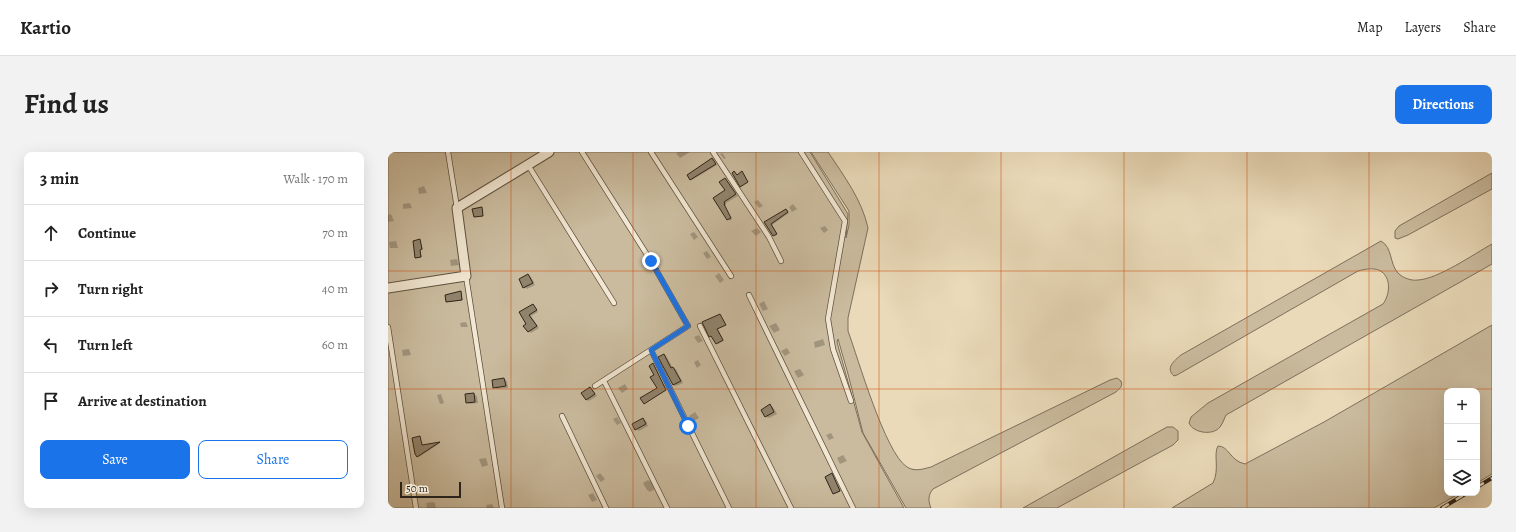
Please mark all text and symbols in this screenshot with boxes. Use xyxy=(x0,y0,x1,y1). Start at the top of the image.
text: Kartio xyxy=(20,15,71,41)
text: Map xyxy=(1357,18,1383,37)
text: Layers xyxy=(1405,18,1441,37)
text: Share xyxy=(1463,18,1496,37)
text: Find us xyxy=(24,85,109,123)
button: Directions xyxy=(1395,85,1492,124)
text: 3 min xyxy=(40,167,79,190)
text: Walk · 170 m xyxy=(283,170,348,187)
icon: ahead xyxy=(40,222,62,244)
text: Continue xyxy=(78,223,136,243)
text: 70 m xyxy=(322,224,348,241)
route end xyxy=(642,252,660,270)
icon: right xyxy=(40,278,62,300)
text: Turn right xyxy=(78,279,143,299)
text: 40 m xyxy=(322,280,348,297)
icon: left xyxy=(40,334,62,356)
text: Turn left xyxy=(78,335,133,355)
text: 60 m xyxy=(322,336,348,353)
map controls xyxy=(1444,388,1480,496)
button: + xyxy=(1444,388,1480,424)
icon: arrive xyxy=(40,390,62,412)
text: Arrive at destination xyxy=(78,391,207,411)
route start xyxy=(679,417,697,435)
button: − xyxy=(1444,424,1480,460)
button: Save xyxy=(40,440,190,479)
button: Share xyxy=(198,440,348,479)
button: layers xyxy=(1444,460,1480,496)
scale bar xyxy=(400,480,461,499)
text: 50 m xyxy=(406,481,428,496)

